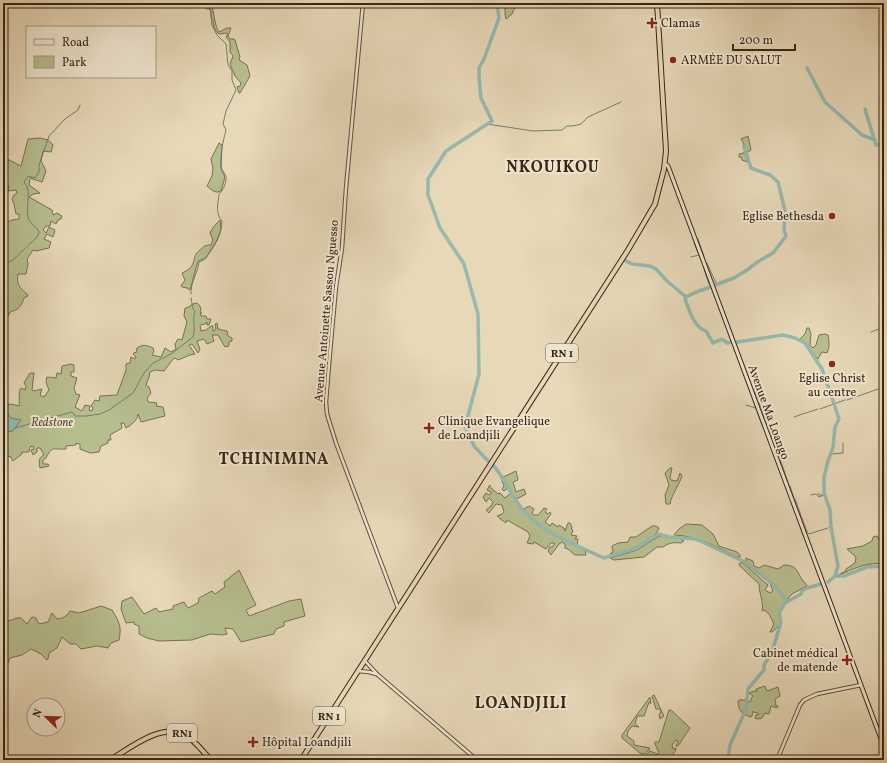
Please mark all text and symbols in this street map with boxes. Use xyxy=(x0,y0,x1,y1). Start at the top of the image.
place label: Clamas xyxy=(661,16,700,32)
marker: Clamas xyxy=(646,17,658,29)
legend xyxy=(26,26,156,78)
scale bar xyxy=(733,26,795,52)
text: 200 m xyxy=(739,33,773,49)
text: Road xyxy=(62,35,89,51)
place label: ARMÉE DU SALUT xyxy=(681,52,782,69)
text: Park xyxy=(62,55,87,71)
marker: ARMÉE DU SALUT xyxy=(668,55,678,65)
district label: NKOUIKOU xyxy=(506,157,600,179)
place label: Eglise Bethesda xyxy=(742,209,824,225)
marker: Eglise Bethesda xyxy=(827,211,837,221)
street label: Avenue Antoinette Sassou Nguesso xyxy=(311,219,343,403)
road number: RN 1 xyxy=(546,344,578,362)
marker: Eglise Christ au centre xyxy=(827,359,837,369)
street label: Avenue Ma Loango xyxy=(743,363,793,462)
place label: Eglise Christ au centre xyxy=(799,371,865,401)
place label: Clinique Evangelique de Loandjili xyxy=(438,414,550,444)
park label: Redstone xyxy=(31,415,74,431)
marker: Clinique Evangelique de Loandjili xyxy=(423,422,435,434)
district label: TCHINIMINA xyxy=(219,449,329,471)
place label: Cabinet médical de matende xyxy=(753,646,838,676)
marker: Cabinet médical de matende xyxy=(841,654,853,666)
district label: LOANDJILI xyxy=(475,693,567,715)
north arrow xyxy=(26,697,66,737)
text: N xyxy=(30,707,47,720)
road number: RN 1 xyxy=(313,707,345,725)
road number: RN1 xyxy=(167,724,197,742)
place label: Hôpital Loandjili xyxy=(262,735,352,751)
marker: Hôpital Loandjili xyxy=(247,736,259,748)

